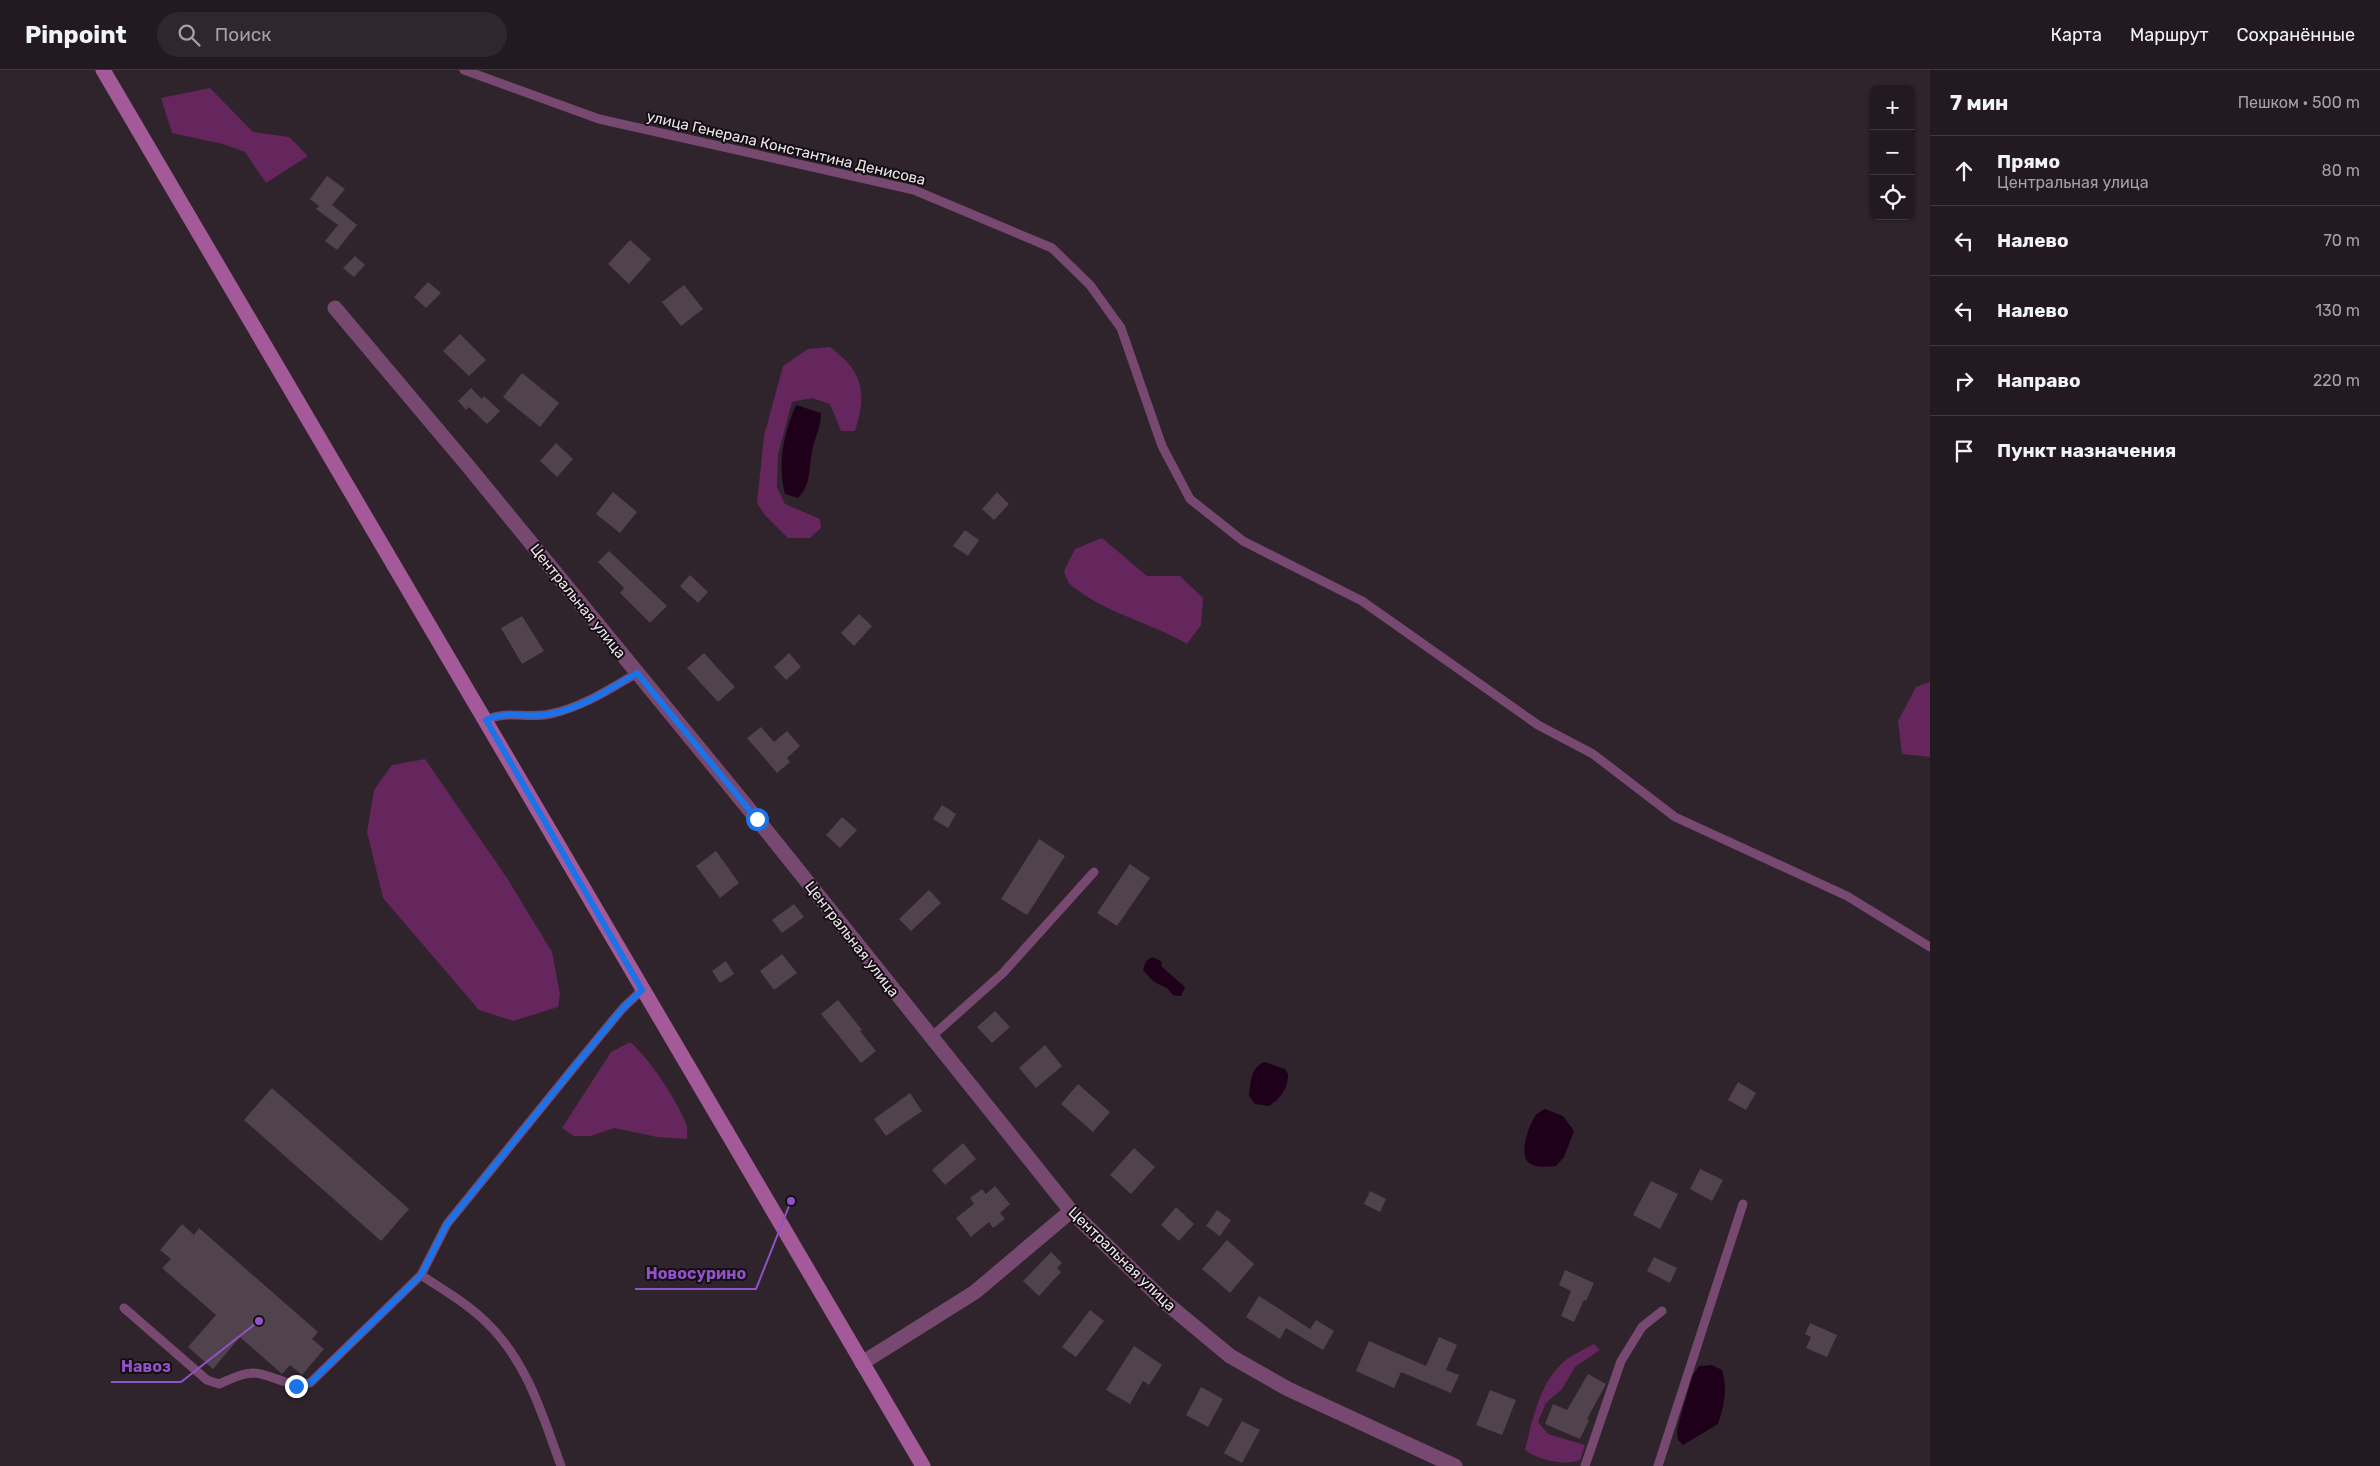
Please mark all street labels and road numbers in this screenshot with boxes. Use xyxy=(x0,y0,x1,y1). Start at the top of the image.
street label: улица Генерала Константина Денисова xyxy=(645,107,927,189)
street label: Центральная улица xyxy=(526,540,630,662)
street label: Центральная улица xyxy=(801,878,903,1000)
street label: Центральная улица xyxy=(1065,1203,1179,1315)

